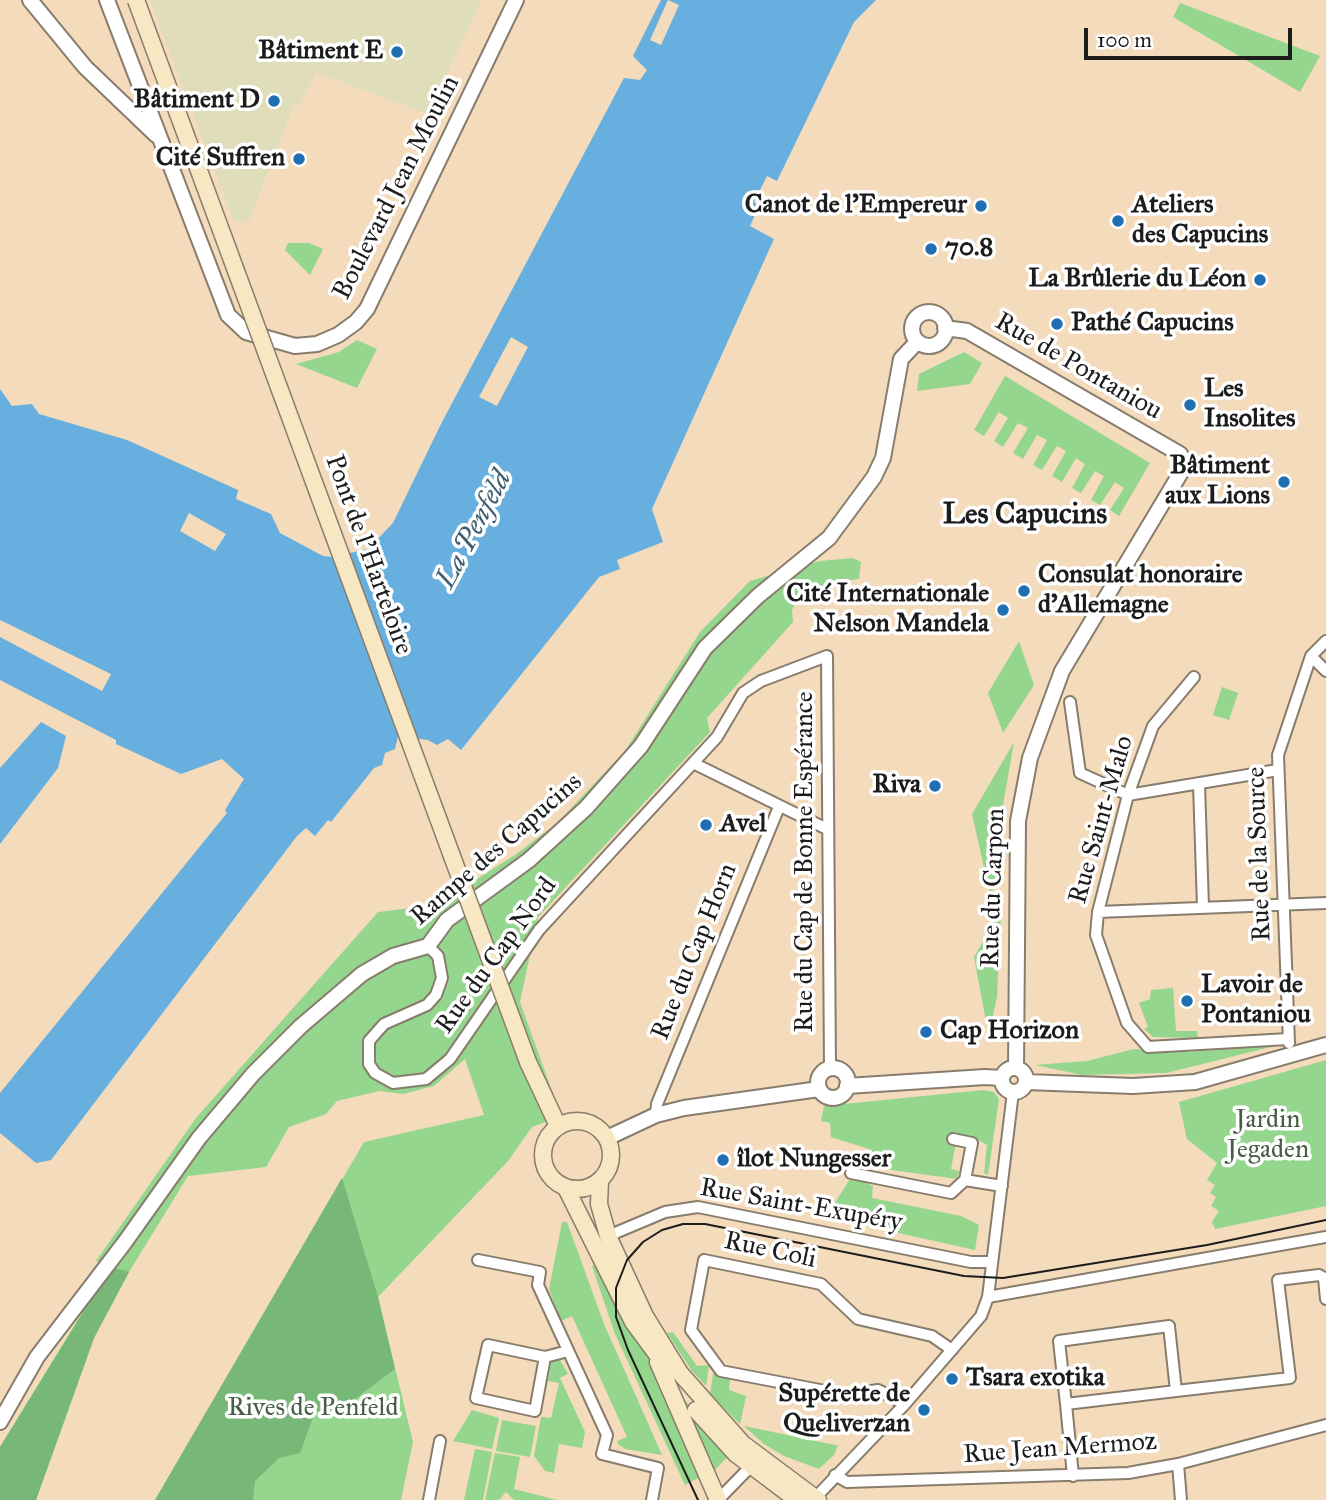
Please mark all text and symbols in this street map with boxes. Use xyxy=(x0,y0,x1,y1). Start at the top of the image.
scale bar xyxy=(1088,14,1296,58)
text: 100 m xyxy=(1097,27,1152,53)
place label: Bâtiment E xyxy=(259,36,383,68)
marker: Bâtiment E xyxy=(389,44,405,60)
street label: Boulevard Jean Moulin xyxy=(327,71,467,305)
place label: Bâtiment D xyxy=(134,85,260,117)
marker: Bâtiment D xyxy=(266,93,282,109)
place label: Cité Suffren xyxy=(156,143,285,175)
marker: Cité Suffren xyxy=(291,151,307,167)
place label: Canot de l'Empereur xyxy=(745,190,967,222)
place label: Ateliers des Capucins xyxy=(1132,190,1268,252)
marker: Canot de l'Empereur xyxy=(973,198,989,214)
marker: Ateliers des Capucins xyxy=(1110,213,1126,229)
place label: 70.8 xyxy=(945,233,993,265)
marker: 70.8 xyxy=(923,241,939,257)
place label: La Brûlerie du Léon xyxy=(1028,264,1246,296)
marker: La Brûlerie du Léon xyxy=(1252,272,1268,288)
street label: Rue de Pontaniou xyxy=(989,307,1167,427)
place label: Pathé Capucins xyxy=(1071,308,1234,340)
marker: Pathé Capucins xyxy=(1049,316,1065,332)
place label: Les Insolites xyxy=(1204,374,1295,436)
marker: Les Insolites xyxy=(1182,397,1198,413)
street label: Pont de l'Harteloire xyxy=(317,451,419,659)
place label: Bâtiment aux Lions xyxy=(1165,451,1270,512)
water label: La Penfeld xyxy=(430,466,520,594)
marker: Bâtiment aux Lions xyxy=(1276,474,1292,490)
district label: Les Capucins xyxy=(943,498,1107,534)
place label: Consulat honoraire d'Allemagne xyxy=(1038,560,1242,622)
place label: Cité Internationale Nelson Mandela xyxy=(786,579,989,640)
marker: Consulat honoraire d'Allemagne xyxy=(1016,583,1032,599)
marker: Cité Internationale Nelson Mandela xyxy=(995,602,1011,618)
street label: Rue du Cap de Bonne Espérance xyxy=(790,691,822,1033)
street label: Rue Saint-Malo xyxy=(1063,732,1141,908)
street label: Rue de la Source xyxy=(1241,766,1279,942)
street label: Rampe des Capucins xyxy=(405,767,589,933)
place label: Riva xyxy=(872,770,921,802)
marker: Riva xyxy=(927,778,943,794)
street label: Rue du Carpon xyxy=(976,808,1012,968)
place label: Avel xyxy=(720,809,766,841)
marker: Avel xyxy=(698,817,714,833)
street label: Rue du Cap Horn xyxy=(645,859,745,1045)
street label: Rue du Cap Nord xyxy=(430,872,564,1040)
place label: Lavoir de Pontaniou xyxy=(1201,970,1311,1032)
marker: Lavoir de Pontaniou xyxy=(1179,993,1195,1009)
place label: Cap Horizon xyxy=(940,1016,1079,1048)
marker: Cap Horizon xyxy=(918,1024,934,1040)
park label: Jardin Jegaden xyxy=(1227,1105,1309,1166)
place label: îlot Nungesser xyxy=(737,1144,891,1176)
marker: îlot Nungesser xyxy=(715,1152,731,1168)
street label: Rue Saint-Exupéry xyxy=(697,1173,905,1239)
street label: Rue Coli xyxy=(721,1226,819,1276)
place label: Tsara exotika xyxy=(966,1363,1105,1395)
marker: Tsara exotika xyxy=(944,1371,960,1387)
place label: Supérette de Queliverzan xyxy=(778,1379,910,1440)
park label: Rives de Penfeld xyxy=(227,1393,399,1425)
marker: Supérette de Queliverzan xyxy=(916,1402,932,1418)
street label: Rue Jean Mermoz xyxy=(962,1427,1158,1471)

